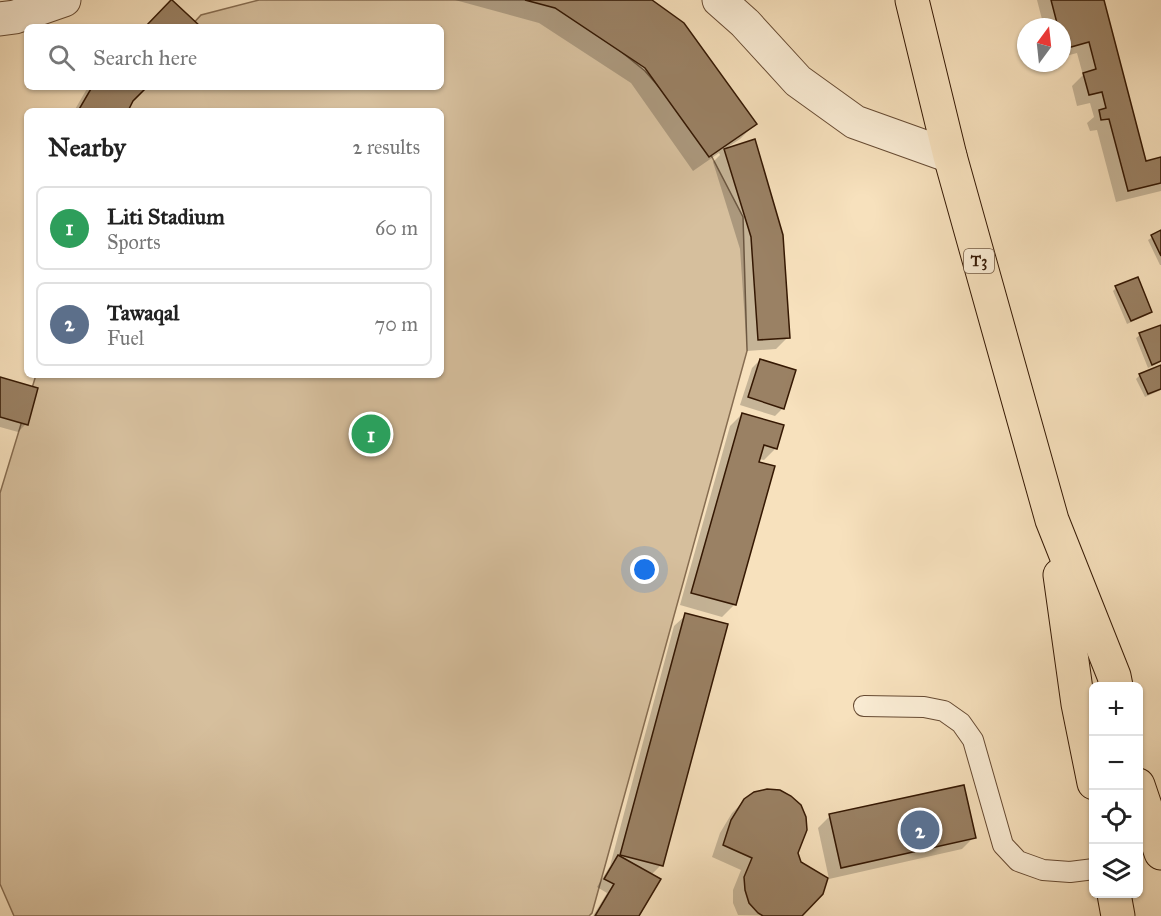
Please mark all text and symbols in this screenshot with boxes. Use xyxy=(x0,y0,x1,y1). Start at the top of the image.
north arrow xyxy=(1017,18,1071,72)
search box xyxy=(24,24,444,90)
icon: search xyxy=(45,41,78,74)
text: Search here xyxy=(93,44,197,71)
text: Nearby xyxy=(48,131,126,163)
text: 2 results xyxy=(352,135,420,159)
text: Liti Stadium xyxy=(107,203,225,230)
text: 1 xyxy=(66,216,73,240)
text: 60 m xyxy=(375,216,418,240)
text: Sports xyxy=(107,230,161,254)
road number: T3 xyxy=(964,249,994,273)
text: Tawaqal xyxy=(107,299,179,326)
text: 2 xyxy=(65,312,74,336)
text: 70 m xyxy=(375,312,418,336)
text: Fuel xyxy=(107,326,144,350)
pin: 1 xyxy=(352,412,391,456)
your location xyxy=(630,555,659,584)
map controls xyxy=(1089,682,1143,898)
button: + xyxy=(1089,682,1143,736)
button: − xyxy=(1089,736,1143,790)
button: locate xyxy=(1089,790,1143,844)
pin: 2 xyxy=(900,808,940,852)
button: layers xyxy=(1089,844,1143,898)

